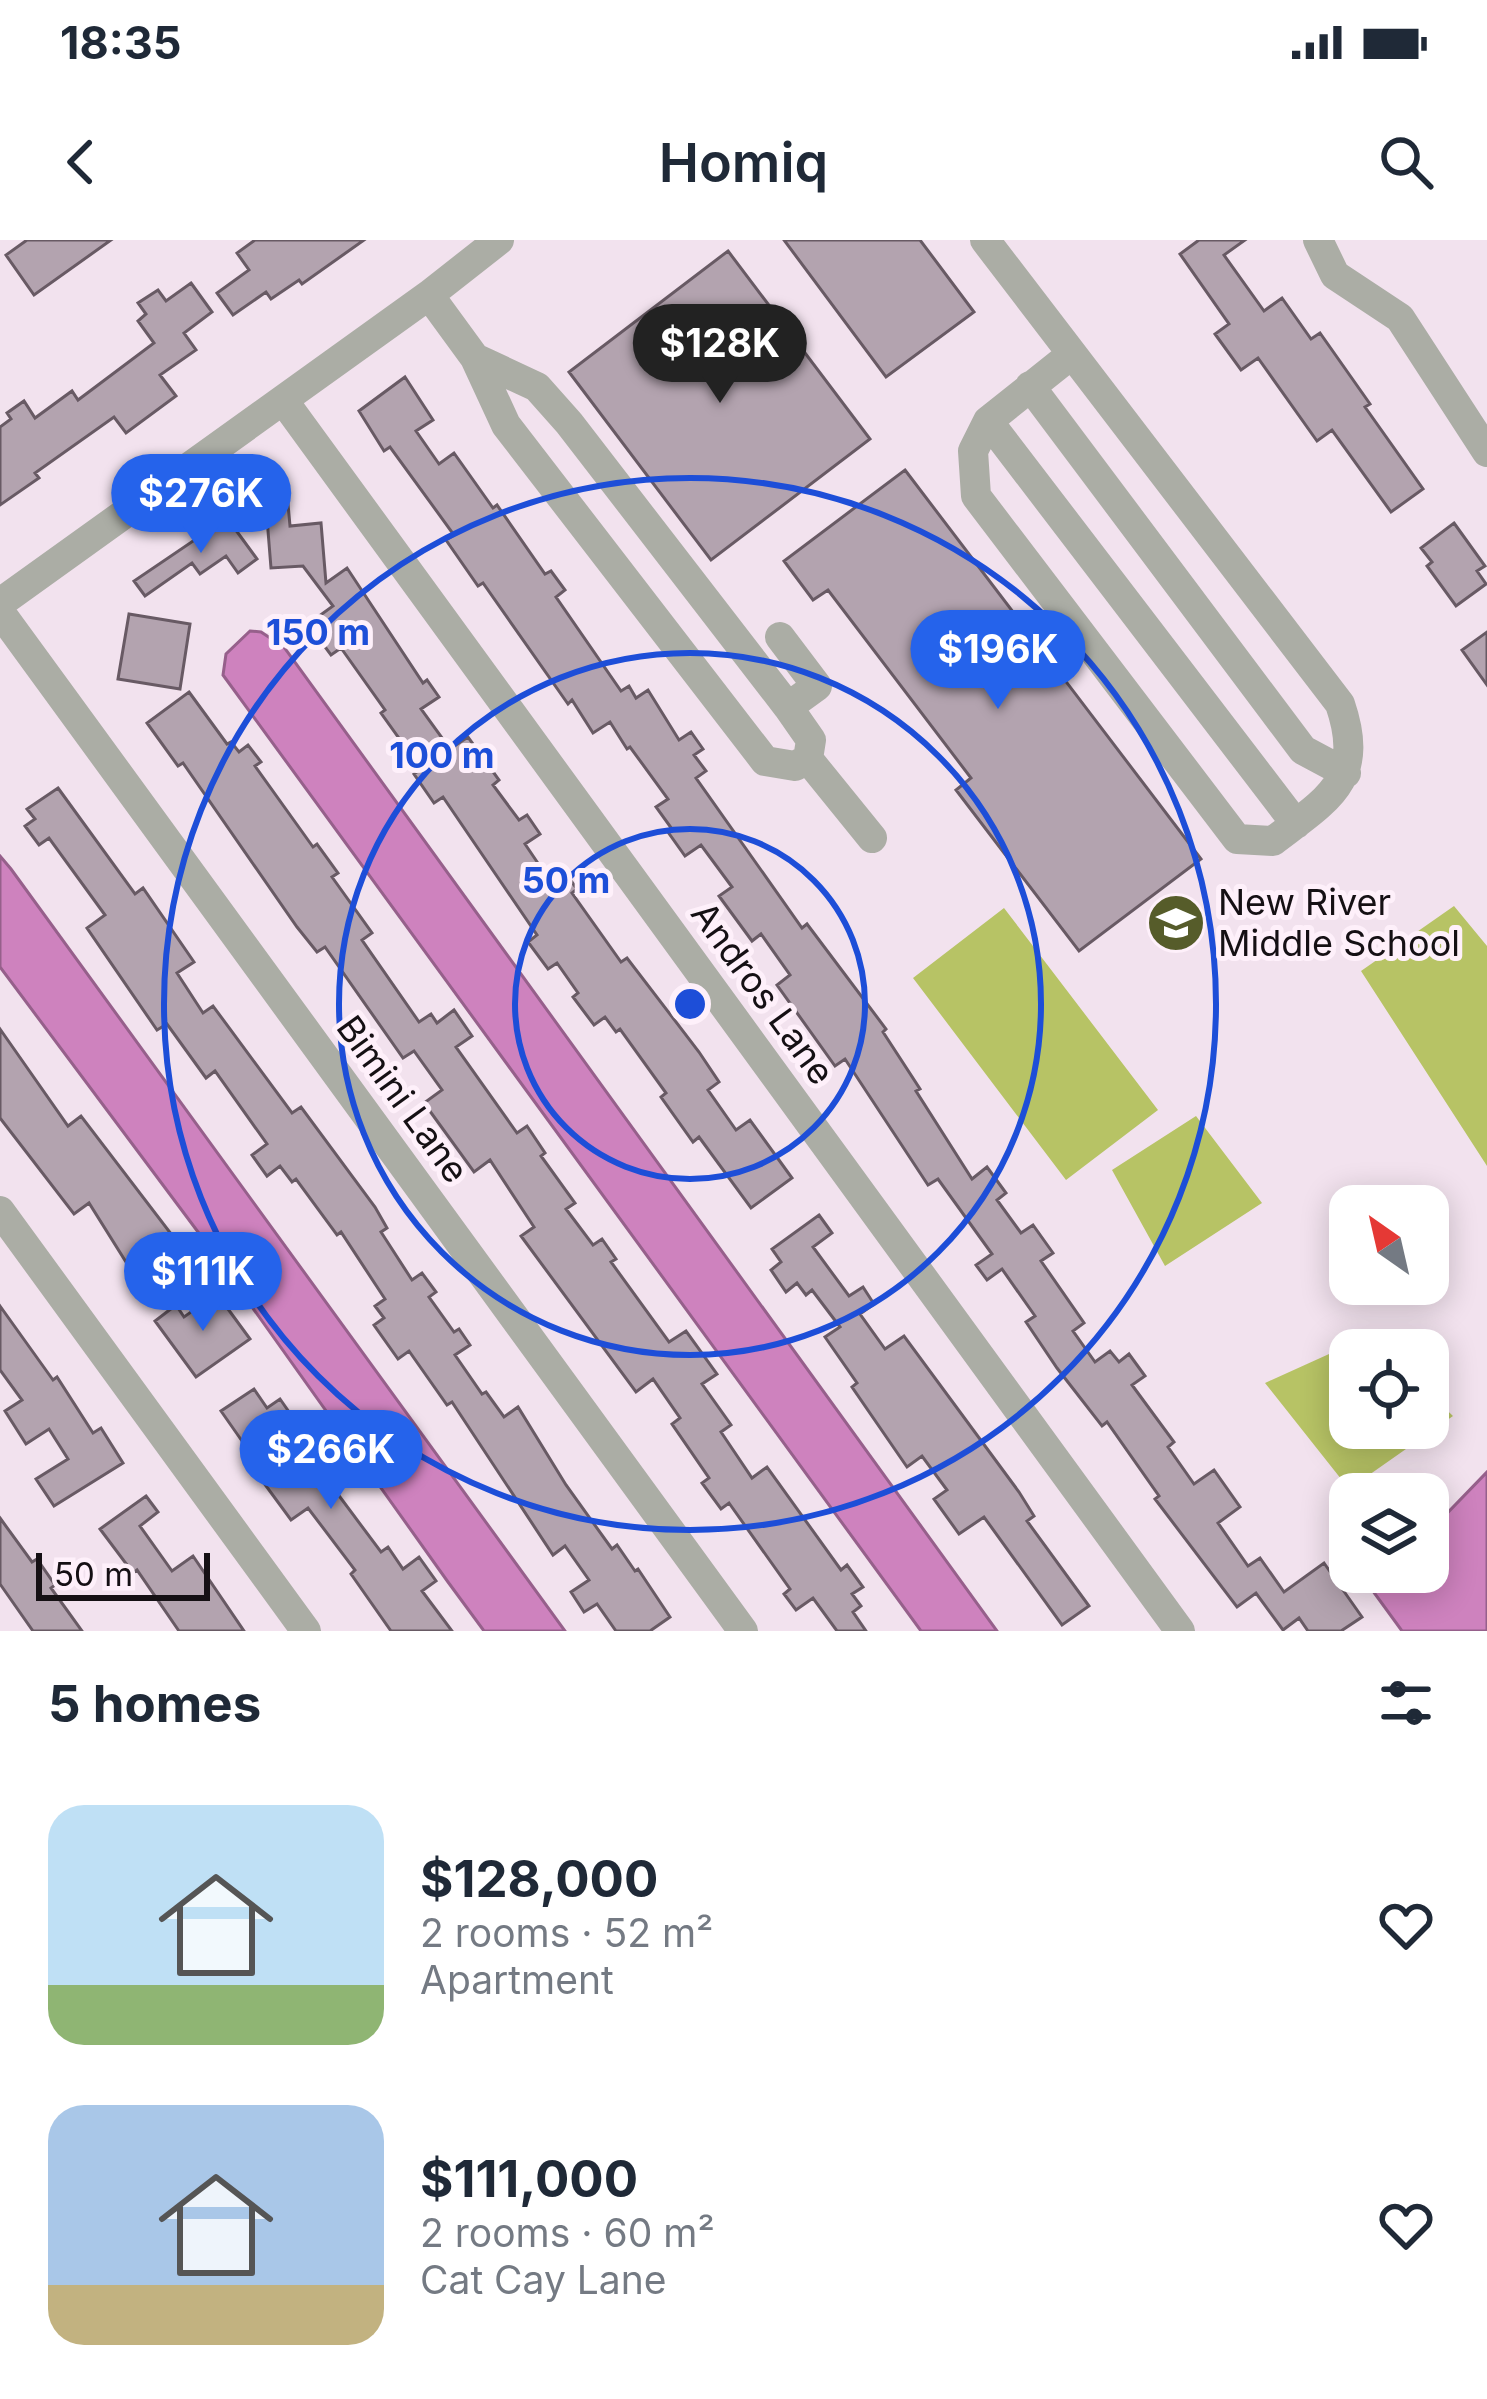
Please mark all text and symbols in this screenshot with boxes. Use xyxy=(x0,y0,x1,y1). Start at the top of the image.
text: 18:35 xyxy=(60,15,182,70)
icon: back xyxy=(48,129,114,195)
icon: search xyxy=(1373,129,1439,195)
text: Homiq xyxy=(659,130,828,195)
pin: $128K xyxy=(636,304,804,406)
text: $128K xyxy=(660,319,780,366)
pin: $276K xyxy=(117,454,285,556)
text: $276K xyxy=(138,469,264,516)
text: 150 m xyxy=(266,610,370,654)
pin: $196K xyxy=(914,610,1082,712)
text: $196K xyxy=(937,625,1059,672)
text: 100 m xyxy=(389,733,495,777)
text: 50 m xyxy=(522,858,610,902)
place label: New River Middle School xyxy=(1218,880,1460,965)
school or university icon: New River Middle School xyxy=(1145,892,1207,954)
street label: Andros Lane xyxy=(682,893,844,1093)
centre of rings xyxy=(669,983,711,1025)
street label: Bimini Lane xyxy=(328,1007,478,1191)
north arrow xyxy=(1329,1185,1449,1305)
map controls xyxy=(1329,1185,1449,1593)
pin: $111K xyxy=(119,1232,287,1334)
text: $111K xyxy=(151,1247,255,1294)
button: locate xyxy=(1329,1329,1449,1449)
pin: $266K xyxy=(247,1410,415,1512)
text: $266K xyxy=(267,1425,395,1472)
button: layers xyxy=(1329,1473,1449,1593)
scale bar xyxy=(36,1547,210,1600)
text: 50 m xyxy=(54,1554,133,1594)
icon: filters xyxy=(1373,1670,1439,1736)
text: 5 homes xyxy=(48,1673,261,1734)
text: $128,000 xyxy=(420,1848,658,1909)
icon: home xyxy=(144,1853,288,1997)
icon: heart xyxy=(1373,1892,1439,1958)
text: 2 rooms · 52 m² xyxy=(420,1909,713,1956)
text: Apartment xyxy=(420,1956,614,2003)
text: $111,000 xyxy=(420,2148,638,2209)
icon: home xyxy=(144,2153,288,2297)
icon: heart xyxy=(1373,2192,1439,2258)
text: 2 rooms · 60 m² xyxy=(420,2209,715,2256)
text: Cat Cay Lane xyxy=(420,2256,667,2303)

